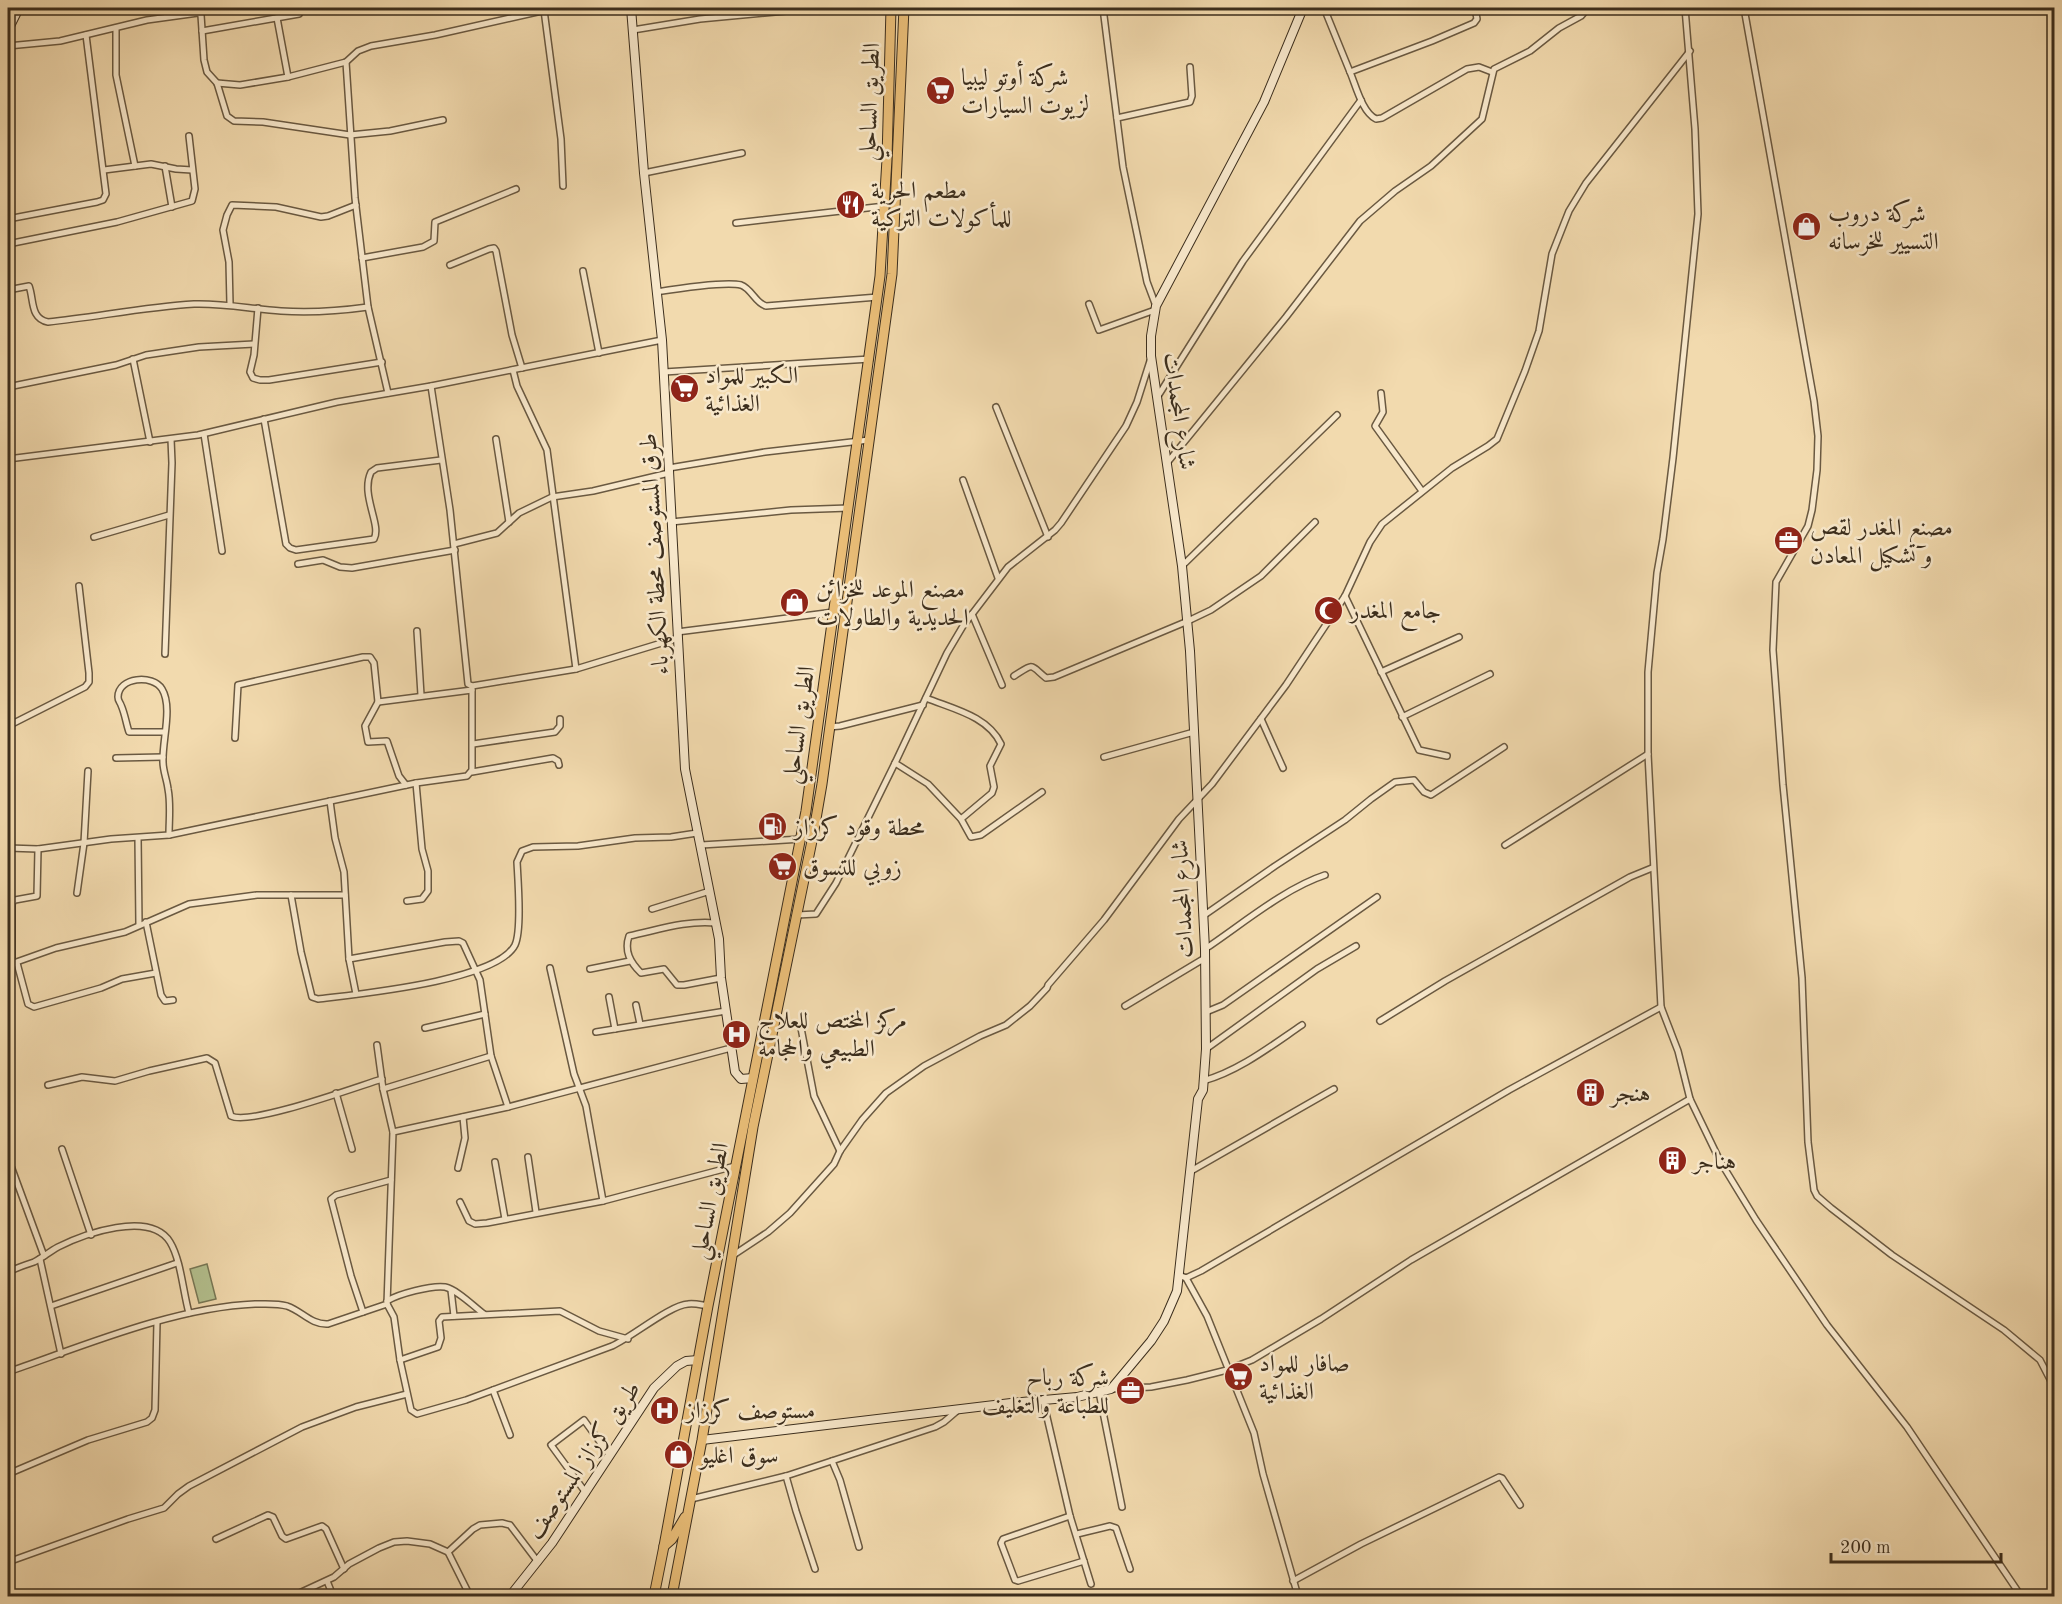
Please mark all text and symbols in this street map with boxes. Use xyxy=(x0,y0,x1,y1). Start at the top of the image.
street label: الطريق الساحلي xyxy=(857,42,894,162)
place label: شركة أوتو ليبيا لزيوت السيارات xyxy=(961,60,1089,120)
supermarket icon: شركة أوتو ليبيا لزيوت السيارات xyxy=(924,75,956,107)
place label: مطعم الحرية للمأكولات التركية xyxy=(871,180,1012,233)
restaurant icon: مطعم الحرية للمأكولات التركية xyxy=(834,188,866,220)
place label: شركة دروب التسيير للخرسانه xyxy=(1828,198,1939,256)
shop icon: شركة دروب التسيير للخرسانه xyxy=(1791,211,1823,243)
street label: شارع المجمدات xyxy=(1152,351,1199,473)
place label: الكبير للمواد الغذائية xyxy=(705,363,798,417)
supermarket icon: الكبير للمواد الغذائية xyxy=(668,373,700,405)
street label: طرق المستوصف محطة الكهرباء xyxy=(637,432,675,675)
place label: مصنع المغدر لقص و تشكيل المعادن xyxy=(1810,517,1953,572)
office icon: مصنع المغدر لقص و تشكيل المعادن xyxy=(1773,525,1805,557)
place label: مصنع الموعد للخزائن الحديدية والطاولات xyxy=(816,578,969,632)
shop icon: مصنع الموعد للخزائن الحديدية والطاولات xyxy=(779,587,811,619)
mosque icon: جامع المغدر xyxy=(1313,594,1345,626)
place label: جامع المغدر xyxy=(1348,600,1441,632)
street label: الطريق الساحلي xyxy=(780,665,829,787)
fuel station icon: محطة وقود كرزاز xyxy=(757,811,789,843)
place label: محطة وقود كرزاز xyxy=(792,814,925,842)
street label: شارع المجمدات xyxy=(1168,839,1205,959)
supermarket icon: زوبي للتسوق xyxy=(766,851,798,883)
place label: زوبي للتسوق xyxy=(803,857,902,886)
place label: مركز المختص للعلاج الطبيعي والحجامة xyxy=(758,1007,907,1070)
hospital icon: مركز المختص للعلاج الطبيعي والحجامة xyxy=(721,1018,753,1050)
building icon: هنجر xyxy=(1574,1077,1606,1109)
place label: هنجر xyxy=(1608,1083,1651,1108)
street label: الطريق الساحلي xyxy=(688,1141,743,1264)
building icon: هناجر xyxy=(1656,1145,1688,1177)
place label: هناجر xyxy=(1690,1151,1736,1175)
place label: صافار للمواد الغذائية xyxy=(1259,1353,1350,1405)
supermarket icon: صافار للمواد الغذائية xyxy=(1222,1361,1254,1393)
place label: شركة رباح للطباعة والتغليف xyxy=(982,1362,1109,1419)
office icon: شركة رباح للطباعة والتغليف xyxy=(1114,1375,1146,1407)
street label: طريق كرزاز المستوصف xyxy=(521,1376,647,1545)
hospital icon: مستوصف كرزاز xyxy=(649,1394,681,1426)
place label: مستوصف كرزاز xyxy=(684,1397,815,1425)
shop icon: سوق اغليو xyxy=(663,1439,695,1471)
place label: سوق اغليو xyxy=(698,1445,779,1470)
scale bar xyxy=(1831,1526,2000,1564)
text: 200 m xyxy=(1840,1539,1891,1557)

